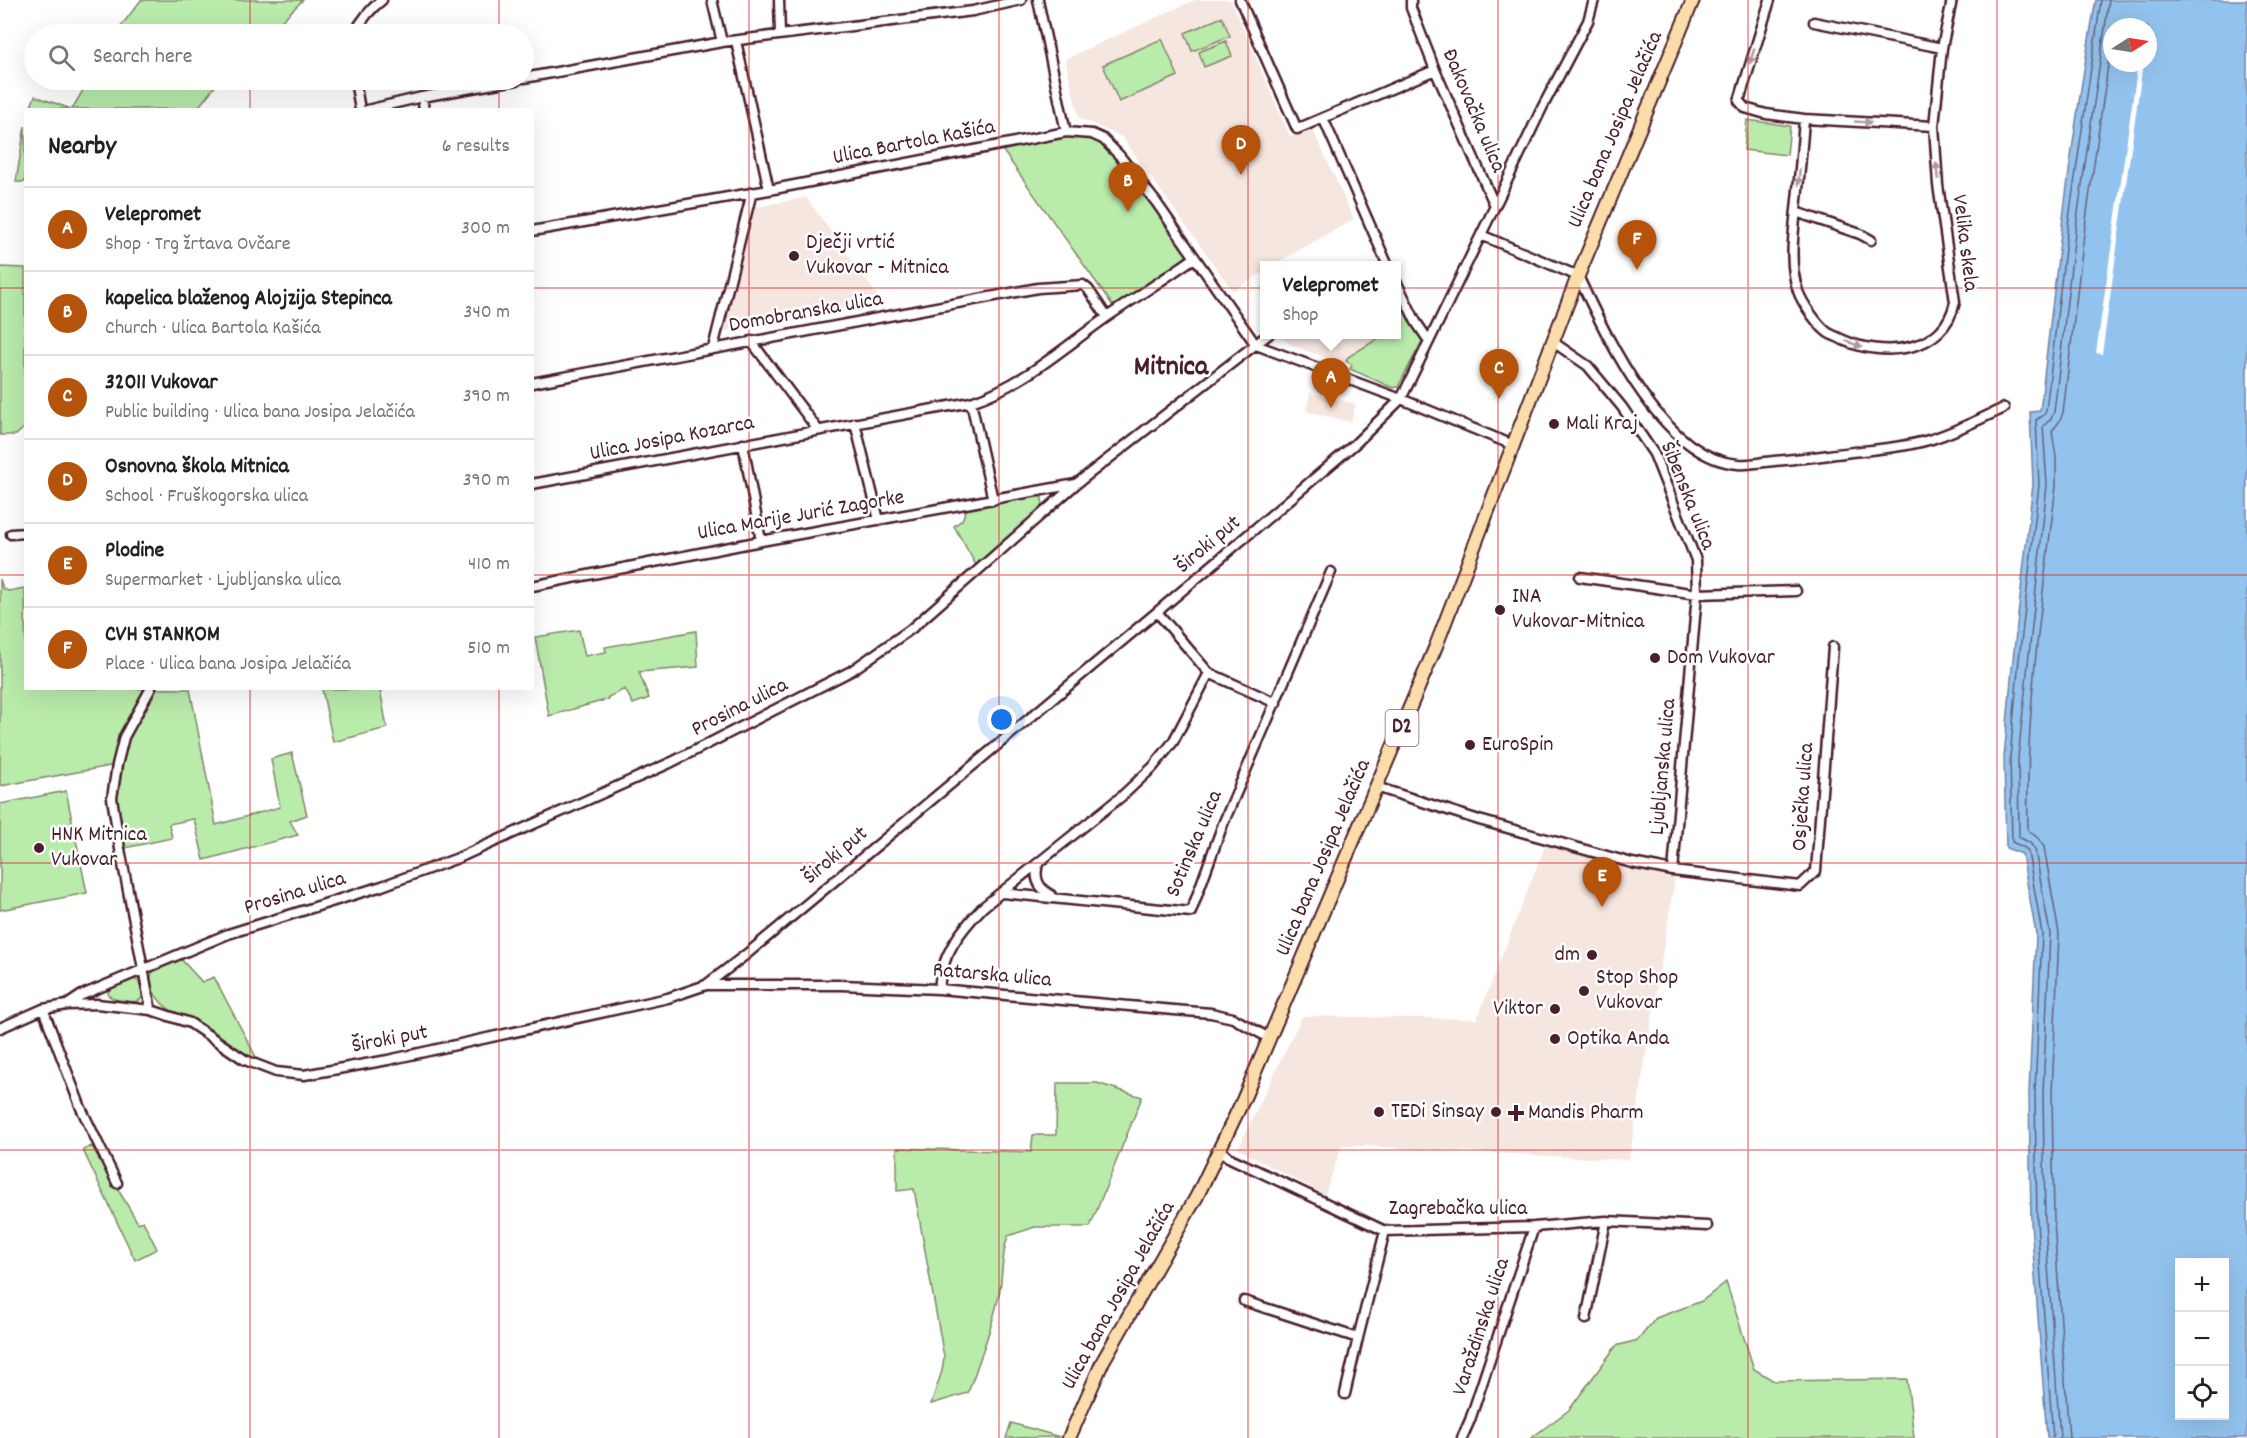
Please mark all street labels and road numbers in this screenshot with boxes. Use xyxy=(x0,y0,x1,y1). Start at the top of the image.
street label: Ulica bana Josipa Jelačića xyxy=(1560,26,1672,233)
street label: Đakovačka ulica xyxy=(1433,44,1513,178)
street label: Ulica Bartola Kašića xyxy=(830,112,998,174)
street label: Velika skela xyxy=(1943,193,1985,294)
street label: Domobranska ulica xyxy=(727,284,886,342)
street label: Ulica Josipa Kozarca xyxy=(587,408,757,470)
street label: Šibenska ulica xyxy=(1651,437,1723,555)
street label: Ulica Marije Jurić Zagorke xyxy=(695,483,907,549)
street label: Široki put xyxy=(1170,508,1248,582)
street label: Prosina ulica xyxy=(686,670,794,746)
street label: Ljubljanska ulica xyxy=(1643,697,1685,836)
road number: D2 xyxy=(1386,710,1418,746)
street label: Osječka ulica xyxy=(1785,741,1823,852)
street label: Ulica bana Josipa Jelačića xyxy=(1268,754,1380,961)
street label: Sotinska ulica xyxy=(1159,785,1232,902)
street label: Široki put xyxy=(797,819,875,893)
street label: Prosina ulica xyxy=(240,864,350,924)
street label: Ratarska ulica xyxy=(931,955,1053,997)
street label: Široki put xyxy=(349,1017,431,1063)
street label: Zagrebačka ulica xyxy=(1389,1194,1528,1225)
street label: Ulica bana Josipa Jelačića xyxy=(1054,1195,1184,1396)
street label: Varaždinska ulica xyxy=(1445,1254,1519,1400)

